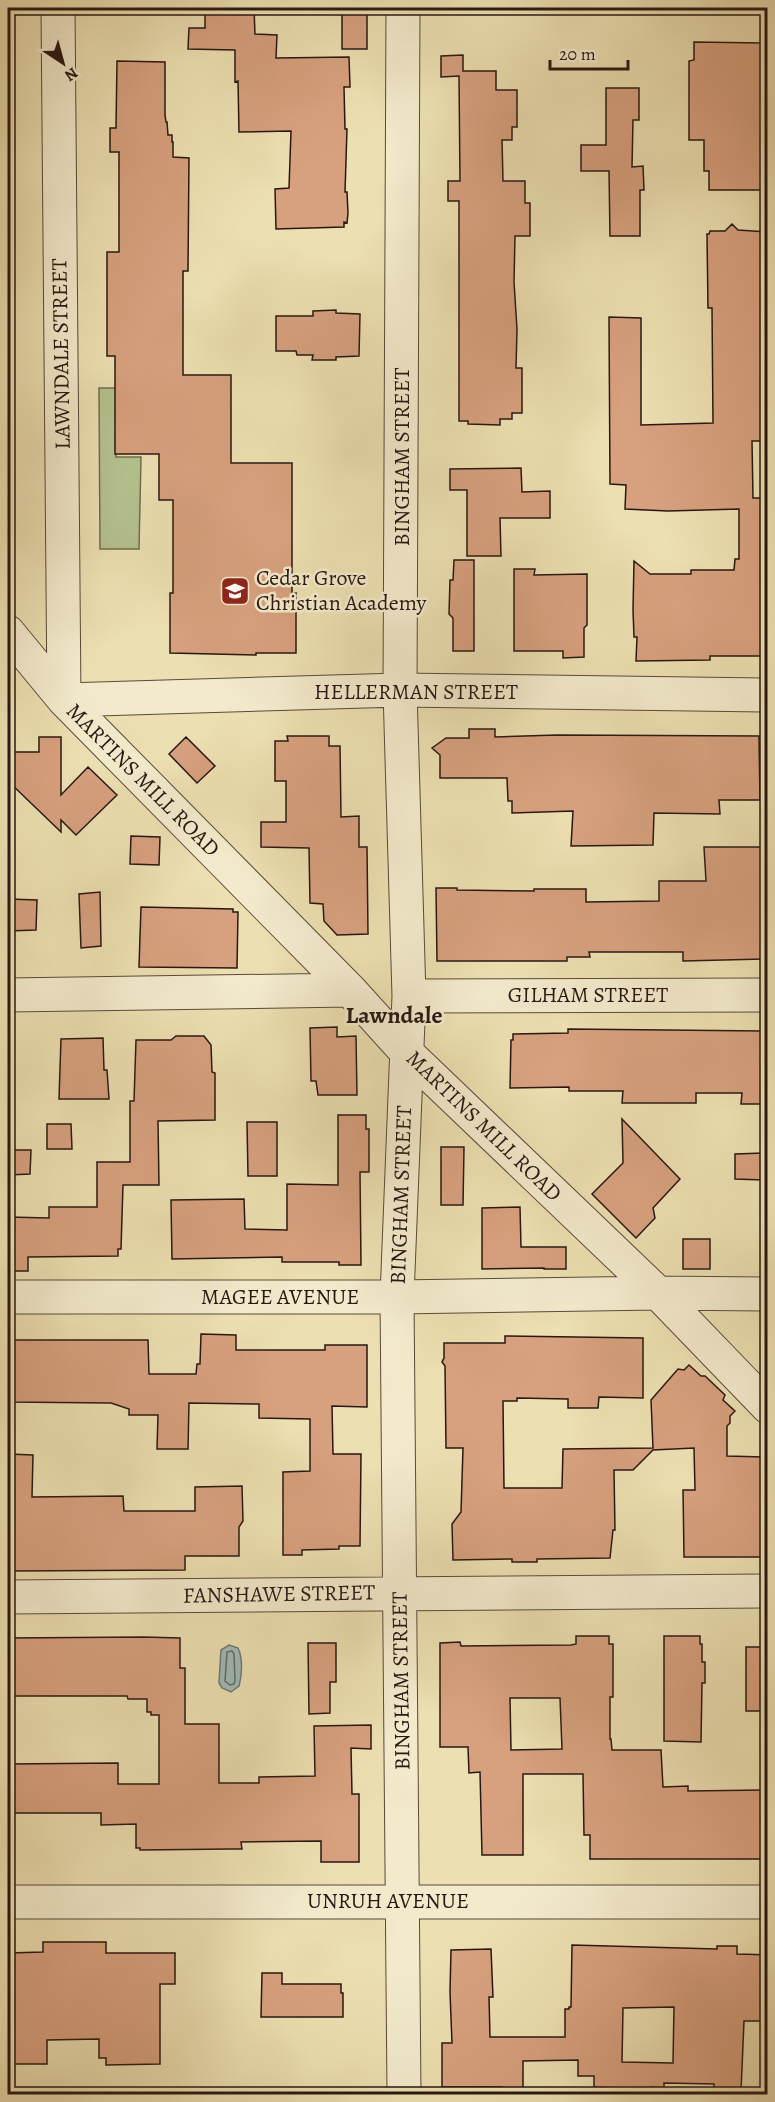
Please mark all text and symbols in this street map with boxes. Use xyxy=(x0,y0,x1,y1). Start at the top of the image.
north arrow xyxy=(33,33,93,93)
scale bar xyxy=(550,33,628,71)
text: 20 m xyxy=(559,42,596,66)
text: N xyxy=(60,62,82,87)
street label: LAWNDALE STREET xyxy=(44,258,78,450)
street label: BINGHAM STREET xyxy=(387,368,417,546)
place label: Cedar Grove Christian Academy xyxy=(256,563,427,618)
school or university icon: Cedar Grove Christian Academy xyxy=(219,575,251,607)
street label: HELLERMAN STREET xyxy=(314,677,518,707)
street label: MARTINS MILL ROAD xyxy=(60,697,226,863)
street label: GILHAM STREET xyxy=(508,980,668,1010)
district label: Lawndale xyxy=(345,999,443,1031)
street label: MARTINS MILL ROAD xyxy=(399,1044,569,1208)
street label: BINGHAM STREET xyxy=(383,1105,419,1285)
street label: MAGEE AVENUE xyxy=(201,1282,359,1312)
street label: FANSHAWE STREET xyxy=(182,1577,376,1611)
street label: BINGHAM STREET xyxy=(384,1591,418,1771)
street label: UNRUH AVENUE xyxy=(307,1886,469,1916)

